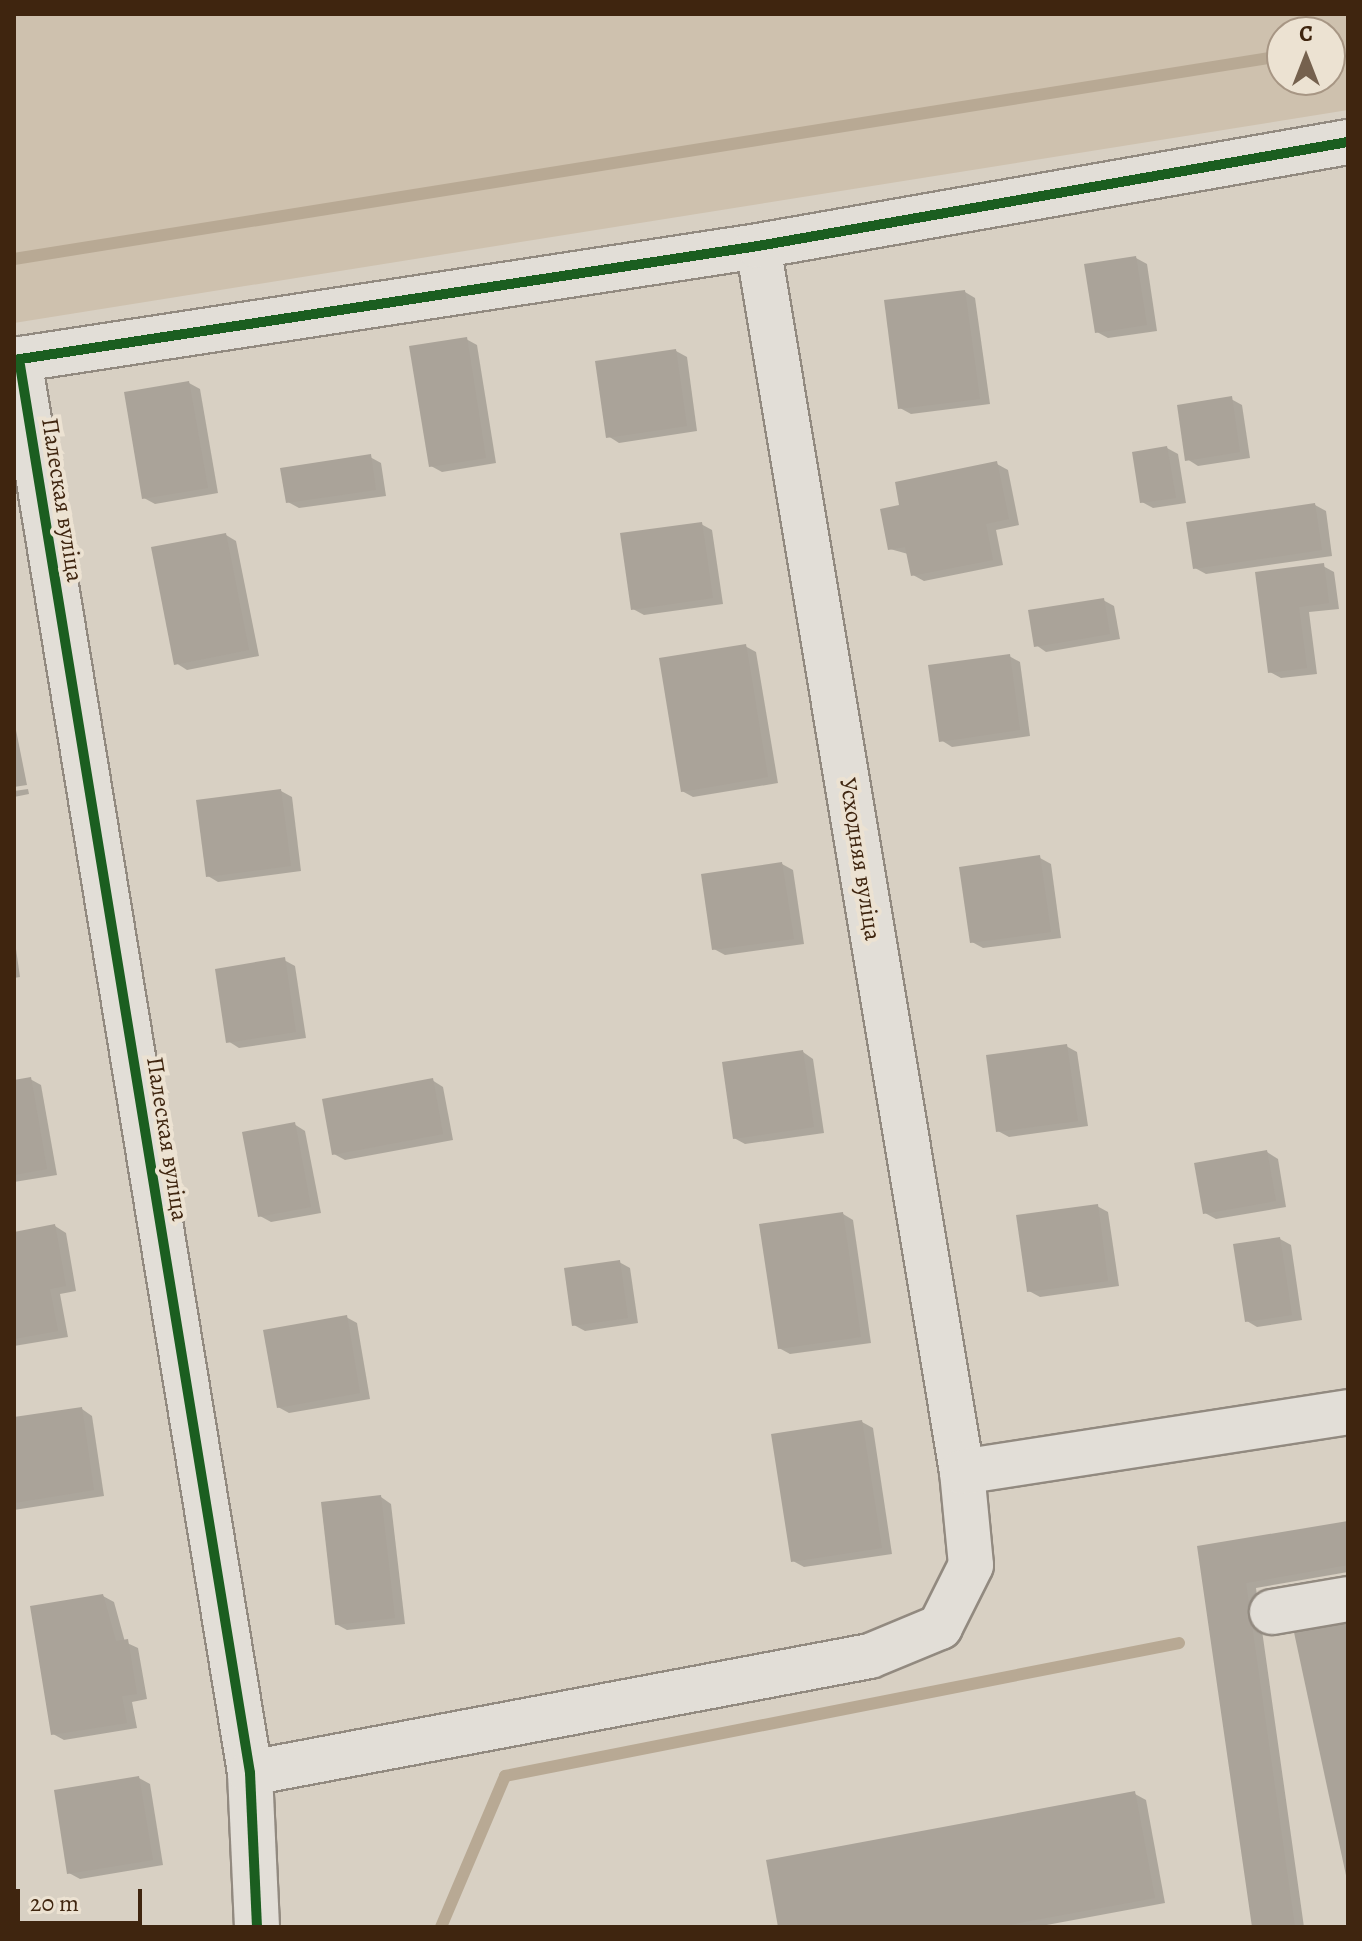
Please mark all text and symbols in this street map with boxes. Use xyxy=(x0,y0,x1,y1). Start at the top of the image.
north arrow xyxy=(1266,16,1346,96)
text: С xyxy=(1299,19,1313,49)
street label: Палеская вуліца xyxy=(35,416,89,584)
street label: Усходняя вуліца xyxy=(833,776,887,942)
street label: Палеская вуліца xyxy=(140,1055,194,1223)
scale bar xyxy=(20,1873,146,1923)
text: 20 m xyxy=(30,1887,79,1919)

